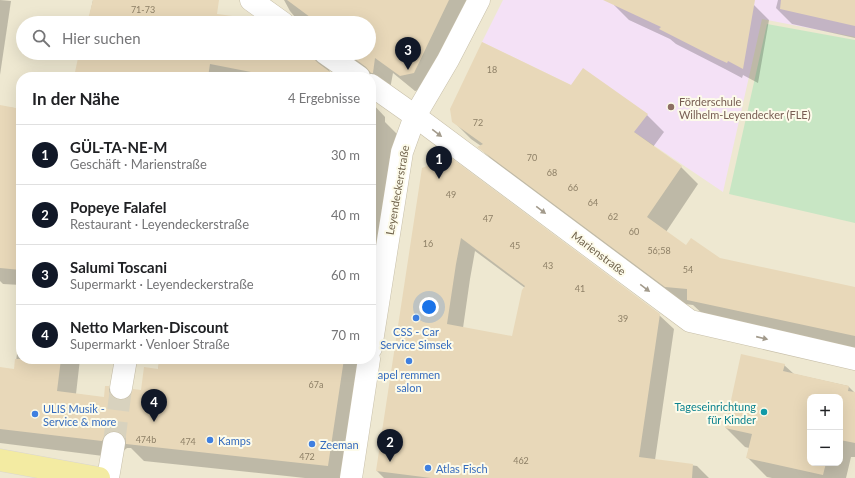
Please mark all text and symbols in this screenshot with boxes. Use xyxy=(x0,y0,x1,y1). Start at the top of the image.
house number: 71-73 xyxy=(131,4,155,15)
search box xyxy=(16,16,376,60)
icon: search xyxy=(30,27,52,49)
text: Hier suchen xyxy=(62,29,141,47)
pin: 3 xyxy=(395,37,421,70)
house number: 18 xyxy=(487,64,497,75)
text: In der Nähe xyxy=(32,88,120,109)
text: 4 Ergebnisse xyxy=(288,90,360,106)
place label: Förderschule Wilhelm-Leyendecker (FLE) xyxy=(679,95,811,121)
marker: Förderschule Wilhelm-Leyendecker (FLE) xyxy=(666,102,676,112)
house number: 72 xyxy=(473,117,483,128)
one-way arrow xyxy=(431,128,442,137)
text: GÜL-TA-NE-M xyxy=(70,138,167,156)
street label: Leyendeckerstraße xyxy=(383,144,411,236)
pin: 1 xyxy=(426,146,452,179)
text: 1 xyxy=(41,147,49,163)
text: 30 m xyxy=(331,147,360,163)
house number: 70 xyxy=(527,152,537,163)
text: Geschäft · Marienstraße xyxy=(70,156,207,172)
house number: 68 xyxy=(547,167,557,178)
house number: 66 xyxy=(568,182,578,193)
house number: 49 xyxy=(446,189,456,200)
house number: 64 xyxy=(588,197,598,208)
text: Popeye Falafel xyxy=(70,198,166,216)
one-way arrow xyxy=(536,206,546,214)
text: 2 xyxy=(41,207,49,223)
text: 40 m xyxy=(331,207,360,223)
house number: 62 xyxy=(608,211,618,222)
house number: 47 xyxy=(483,213,493,224)
text: Restaurant · Leyendeckerstraße xyxy=(70,216,249,232)
house number: 60 xyxy=(629,226,639,237)
street label: Marienstraße xyxy=(569,228,629,278)
house number: 16 xyxy=(423,238,433,249)
house number: 45 xyxy=(510,240,520,251)
house number: 56;58 xyxy=(647,245,671,256)
text: Salumi Toscani xyxy=(70,258,167,276)
house number: 43 xyxy=(543,260,553,271)
house number: 54 xyxy=(683,264,693,275)
text: 3 xyxy=(41,267,49,283)
text: 60 m xyxy=(331,267,360,283)
text: Supermarkt · Leyendeckerstraße xyxy=(70,276,254,292)
house number: 41 xyxy=(575,283,585,294)
one-way arrow xyxy=(640,284,651,292)
your location xyxy=(419,297,439,317)
marker: CSS - Car Service Simsek xyxy=(411,313,421,323)
house number: 39 xyxy=(618,313,628,324)
text: Netto Marken-Discount xyxy=(70,318,229,336)
place label: CSS - Car Service Simsek xyxy=(380,325,452,351)
text: 4 xyxy=(41,327,49,343)
text: 70 m xyxy=(331,327,360,343)
one-way arrow xyxy=(756,335,768,341)
text: Supermarkt · Venloer Straße xyxy=(70,336,230,352)
marker: apel remmen salon xyxy=(404,356,414,366)
place label: apel remmen salon xyxy=(378,368,440,394)
house number: 67a xyxy=(309,379,323,390)
pin: 4 xyxy=(141,389,167,422)
map controls xyxy=(807,394,843,466)
button: + xyxy=(807,394,843,430)
place label: Tageseinrichtung für Kinder xyxy=(675,400,756,426)
place label: ULIS Musik - Service & more xyxy=(43,402,117,428)
marker: Tageseinrichtung für Kinder xyxy=(759,407,769,417)
marker: ULIS Musik - Service & more xyxy=(30,409,40,419)
pin: 2 xyxy=(377,429,403,462)
button: − xyxy=(807,430,843,466)
house number: 474b xyxy=(136,434,156,445)
place label: Kamps xyxy=(218,434,251,447)
marker: Kamps xyxy=(205,435,215,445)
house number: 474 xyxy=(180,436,196,447)
place label: Zeeman xyxy=(320,438,359,451)
marker: Zeeman xyxy=(307,439,317,449)
house number: 472 xyxy=(299,451,315,462)
house number: 462 xyxy=(513,455,529,466)
place label: Atlas Fisch xyxy=(436,462,488,475)
marker: Atlas Fisch xyxy=(423,463,433,473)

